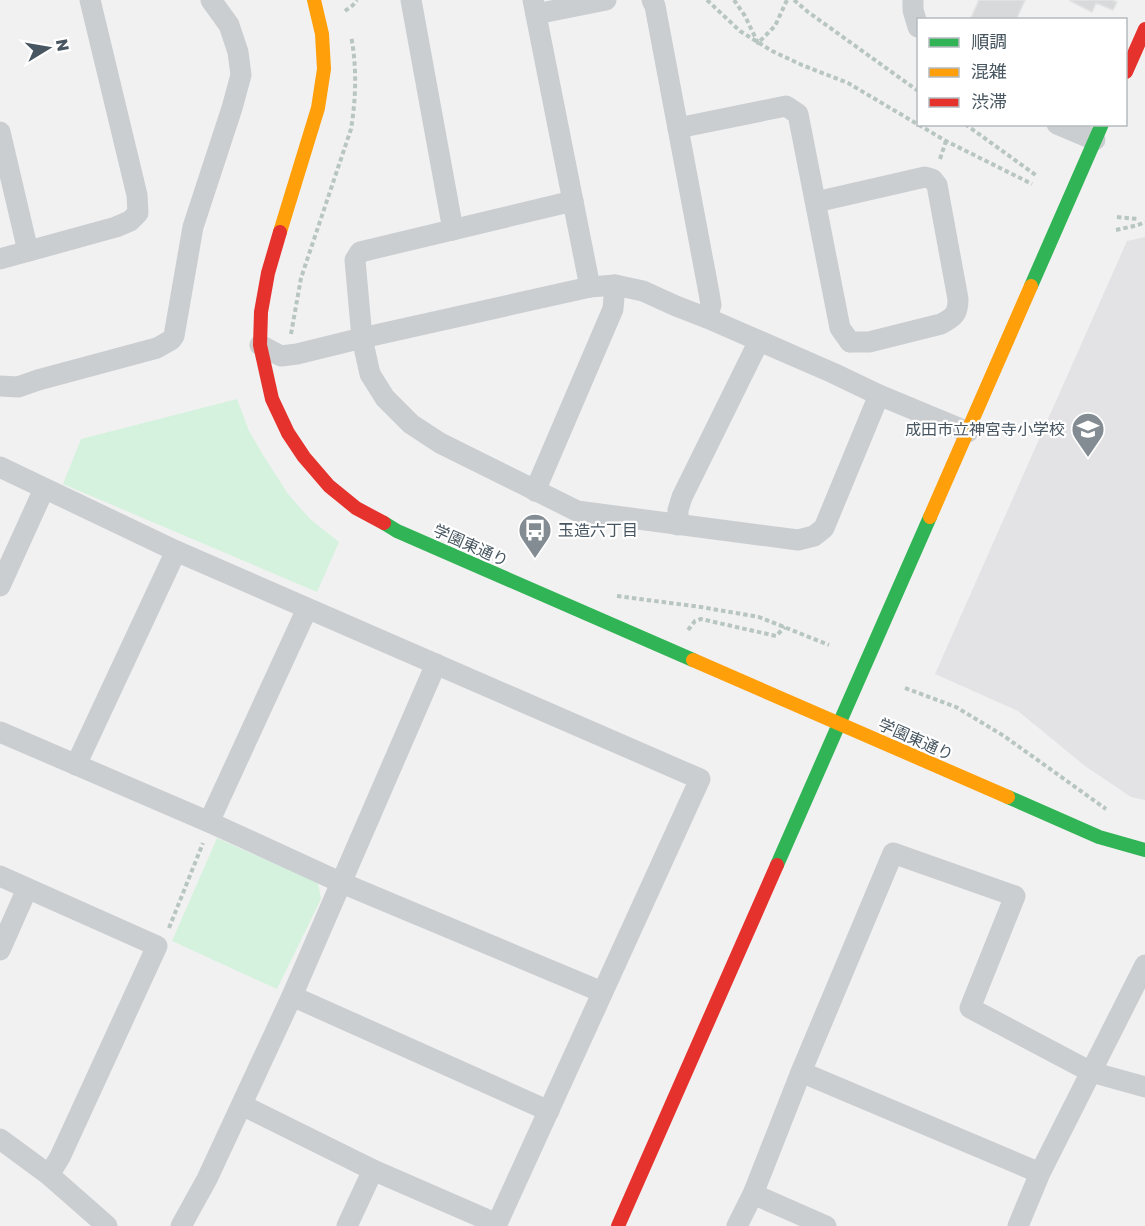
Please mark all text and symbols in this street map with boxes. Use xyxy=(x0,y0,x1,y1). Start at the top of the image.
north arrow xyxy=(18,18,78,78)
legend xyxy=(917,18,1127,126)
text: 順調 xyxy=(971,30,1007,52)
text: N xyxy=(52,37,74,53)
text: 混雑 xyxy=(971,60,1007,82)
text: 渋滞 xyxy=(971,90,1007,112)
school or university icon: 成田市立神宮寺小学校 xyxy=(1070,411,1106,458)
place label: 成田市立神宮寺小学校 xyxy=(905,419,1065,439)
bus stop icon: 玉造六丁目 xyxy=(517,512,553,559)
street label: 学園東通り xyxy=(430,520,512,570)
place label: 玉造六丁目 xyxy=(558,520,638,540)
street label: 学園東通り xyxy=(875,714,957,764)

